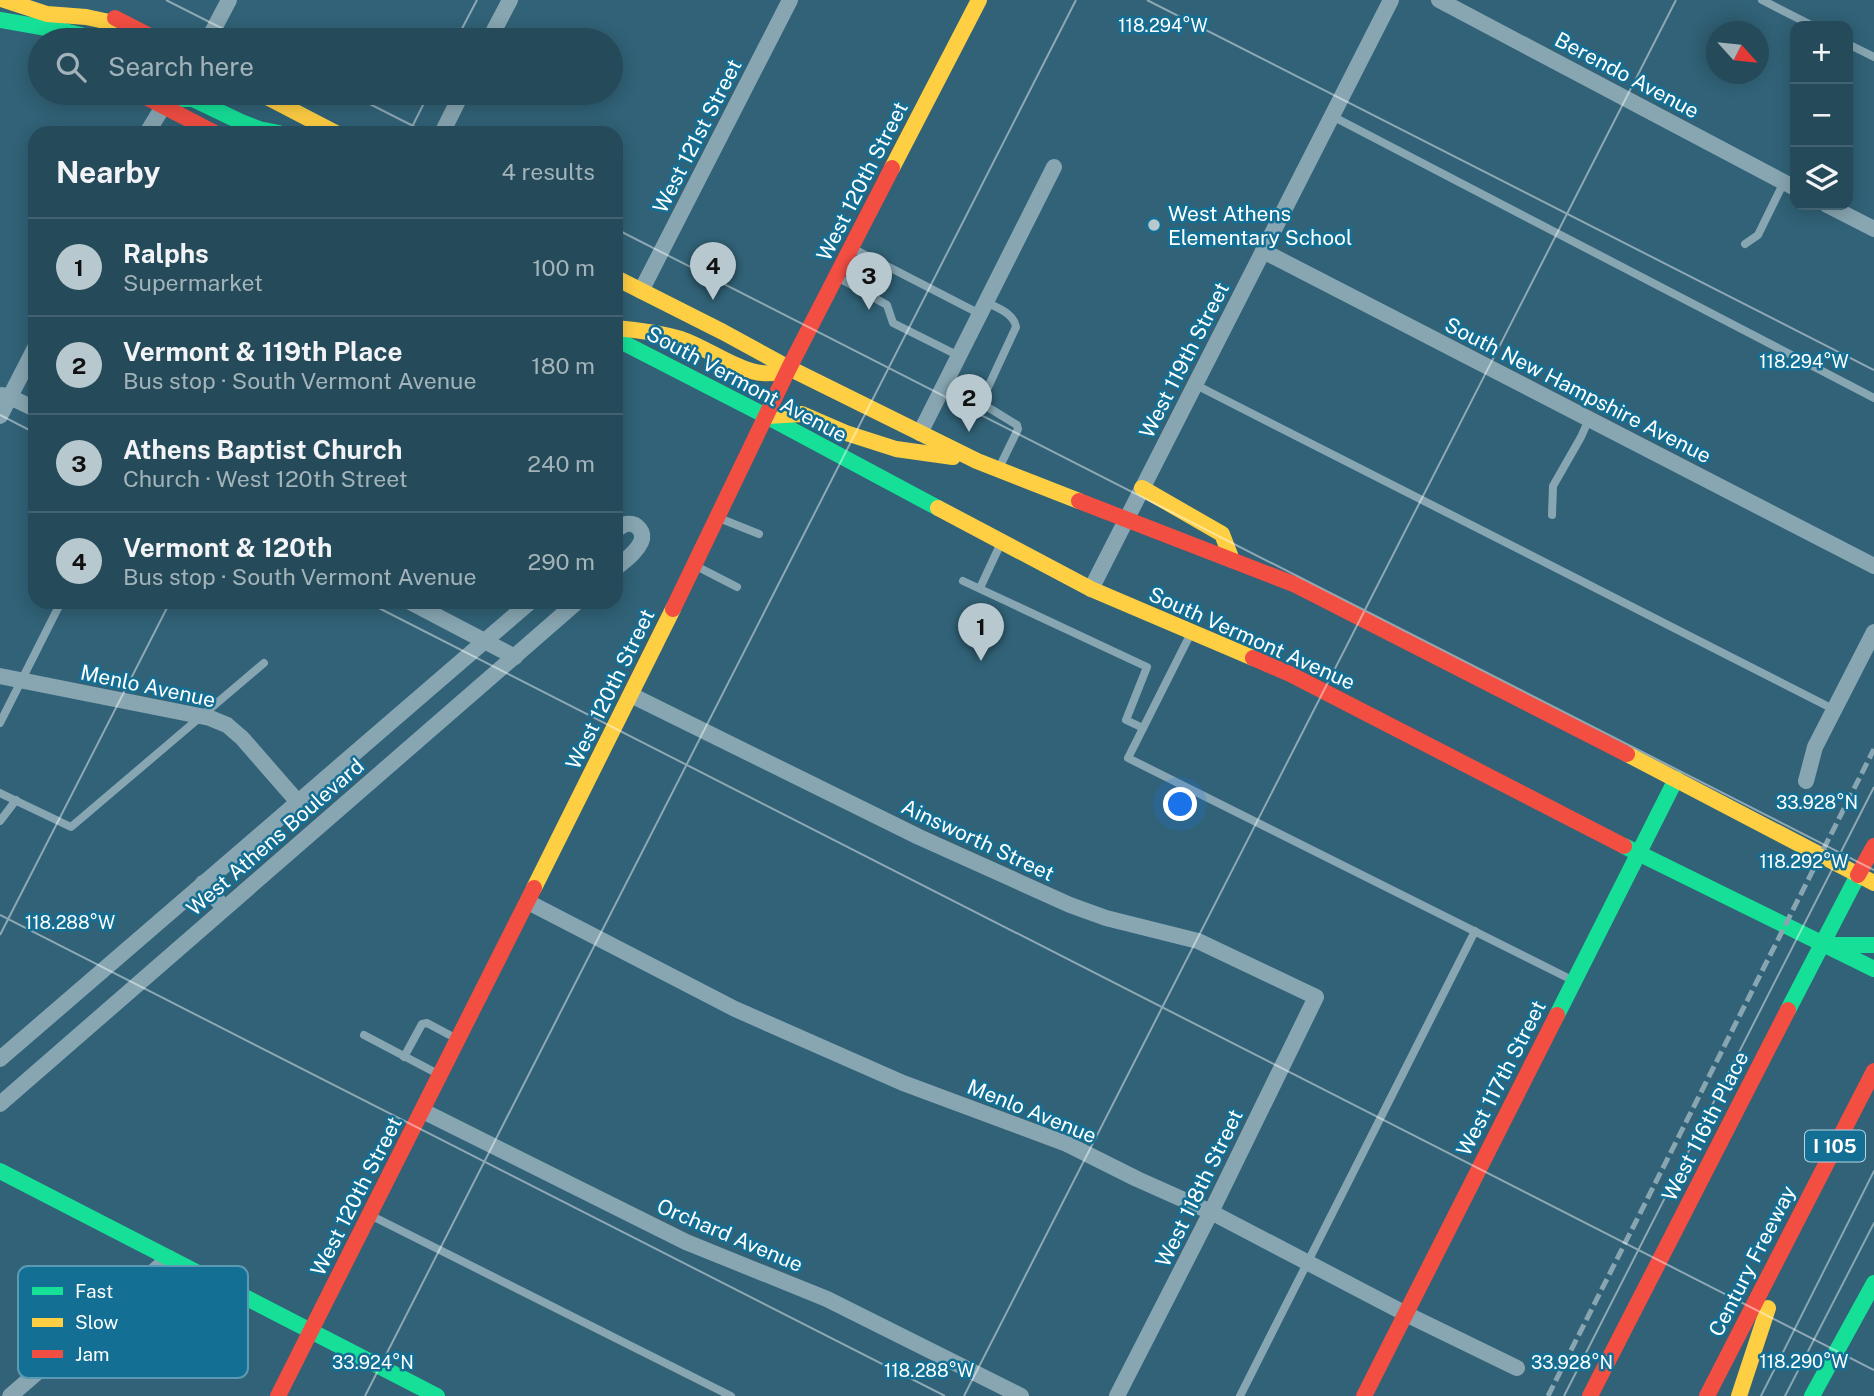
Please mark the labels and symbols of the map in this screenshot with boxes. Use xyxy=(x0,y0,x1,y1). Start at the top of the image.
text: 118.294°W xyxy=(1118,15,1208,36)
north arrow xyxy=(1706,21,1769,84)
street label: Berendo Avenue xyxy=(1551,26,1703,124)
street label: West 121st Street xyxy=(647,55,747,217)
street label: West 120th Street xyxy=(811,97,913,265)
place label: West Athens Elementary School xyxy=(1168,201,1352,250)
marker: West Athens Elementary School xyxy=(1146,217,1162,233)
pin: 4 xyxy=(690,242,736,300)
pin: 3 xyxy=(846,252,892,310)
street label: West 119th Street xyxy=(1134,278,1234,442)
street label: South New Hampshire Avenue xyxy=(1441,312,1715,468)
street label: South Vermont Avenue xyxy=(643,321,851,447)
text: 118.294°W xyxy=(1759,351,1849,372)
pin: 2 xyxy=(946,374,992,432)
street label: South Vermont Avenue xyxy=(1145,581,1359,695)
pin: 1 xyxy=(958,603,1004,661)
street label: West 120th Street xyxy=(560,605,660,773)
street label: Menlo Avenue xyxy=(78,660,218,712)
street label: West Athens Boulevard xyxy=(181,753,369,921)
your location xyxy=(1163,787,1197,821)
text: 33.928°N xyxy=(1776,792,1858,813)
street label: Ainsworth Street xyxy=(898,794,1058,886)
text: 118.292°W xyxy=(1760,851,1848,872)
text: 118.288°W xyxy=(25,912,115,933)
street label: West 117th Street xyxy=(1451,996,1551,1160)
street label: West 116th Place xyxy=(1657,1047,1753,1205)
street label: Menlo Avenue xyxy=(964,1074,1100,1148)
street label: West 118th Street xyxy=(1150,1105,1248,1271)
street label: West 120th Street xyxy=(305,1112,407,1280)
road number: I 105 xyxy=(1805,1130,1865,1162)
street label: Century Freeway xyxy=(1703,1181,1801,1341)
street label: Orchard Avenue xyxy=(653,1193,807,1277)
legend xyxy=(18,1266,248,1378)
text: Fast xyxy=(75,1280,113,1302)
text: Slow xyxy=(75,1311,119,1333)
text: Jam xyxy=(75,1343,109,1365)
text: 118.290°W xyxy=(1759,1351,1849,1372)
text: 33.924°N xyxy=(332,1352,414,1373)
text: 33.928°N xyxy=(1531,1352,1613,1373)
text: 118.288°W xyxy=(884,1360,974,1381)

